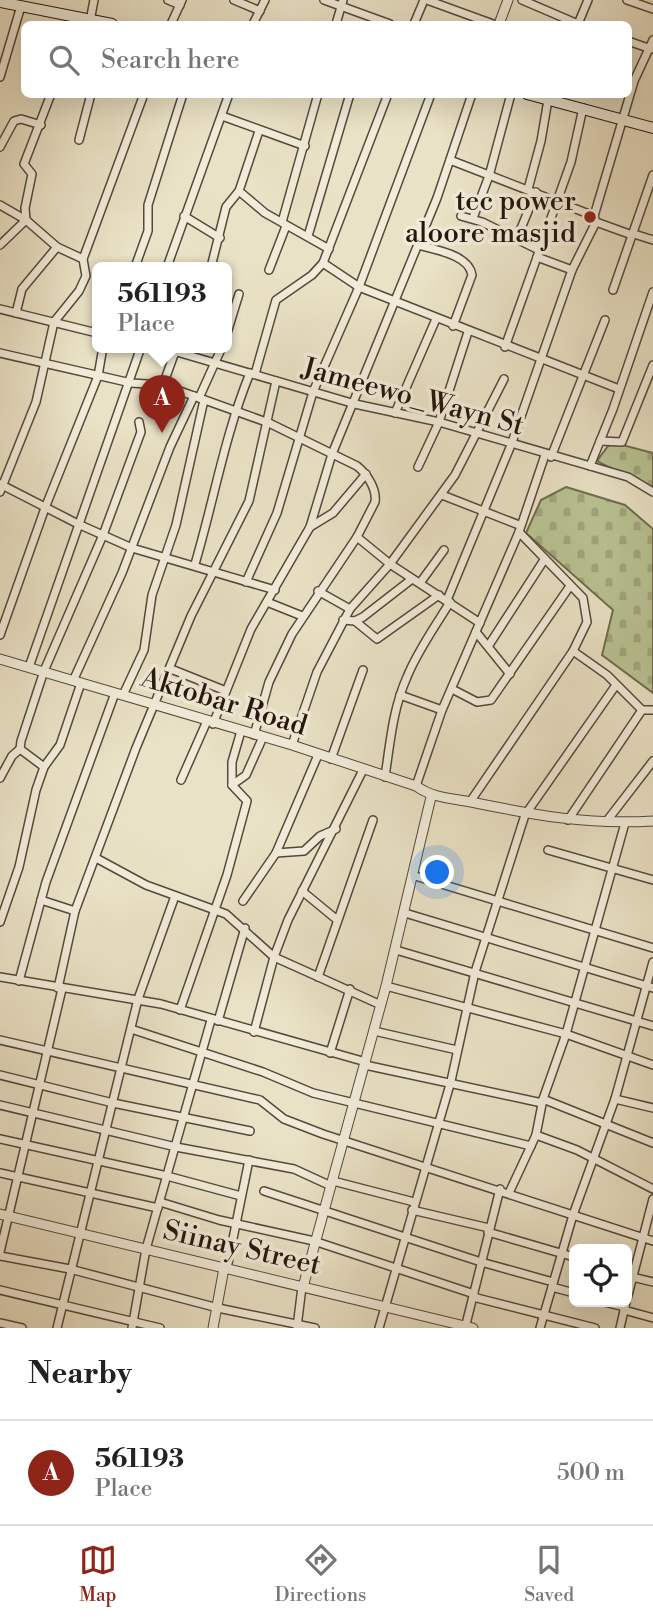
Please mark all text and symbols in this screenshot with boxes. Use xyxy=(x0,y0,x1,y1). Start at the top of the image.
search box xyxy=(21,21,632,98)
icon: search xyxy=(45,41,83,79)
text: Search here xyxy=(101,44,240,76)
place label: tec power aloore masjid xyxy=(405,184,576,251)
marker: tec power aloore masjid xyxy=(582,209,598,225)
popup xyxy=(92,262,232,353)
text: 561193 xyxy=(117,278,207,310)
text: Place xyxy=(117,310,175,338)
street label: Jameewo_Wayn St xyxy=(297,350,528,443)
pin: A xyxy=(139,375,185,433)
street label: Aktobar Road xyxy=(136,660,311,744)
your location xyxy=(420,855,454,889)
street label: Siinay Street xyxy=(160,1213,324,1283)
map controls xyxy=(569,1244,632,1307)
button: locate xyxy=(569,1244,632,1307)
text: Nearby xyxy=(28,1355,132,1393)
text: 561193 xyxy=(95,1443,184,1475)
text: A xyxy=(43,1459,59,1487)
text: 500 m xyxy=(557,1459,625,1487)
text: Place xyxy=(95,1475,152,1503)
tab: Map xyxy=(79,1541,117,1607)
tab: Directions xyxy=(275,1541,366,1607)
tab: Saved xyxy=(524,1541,574,1607)

